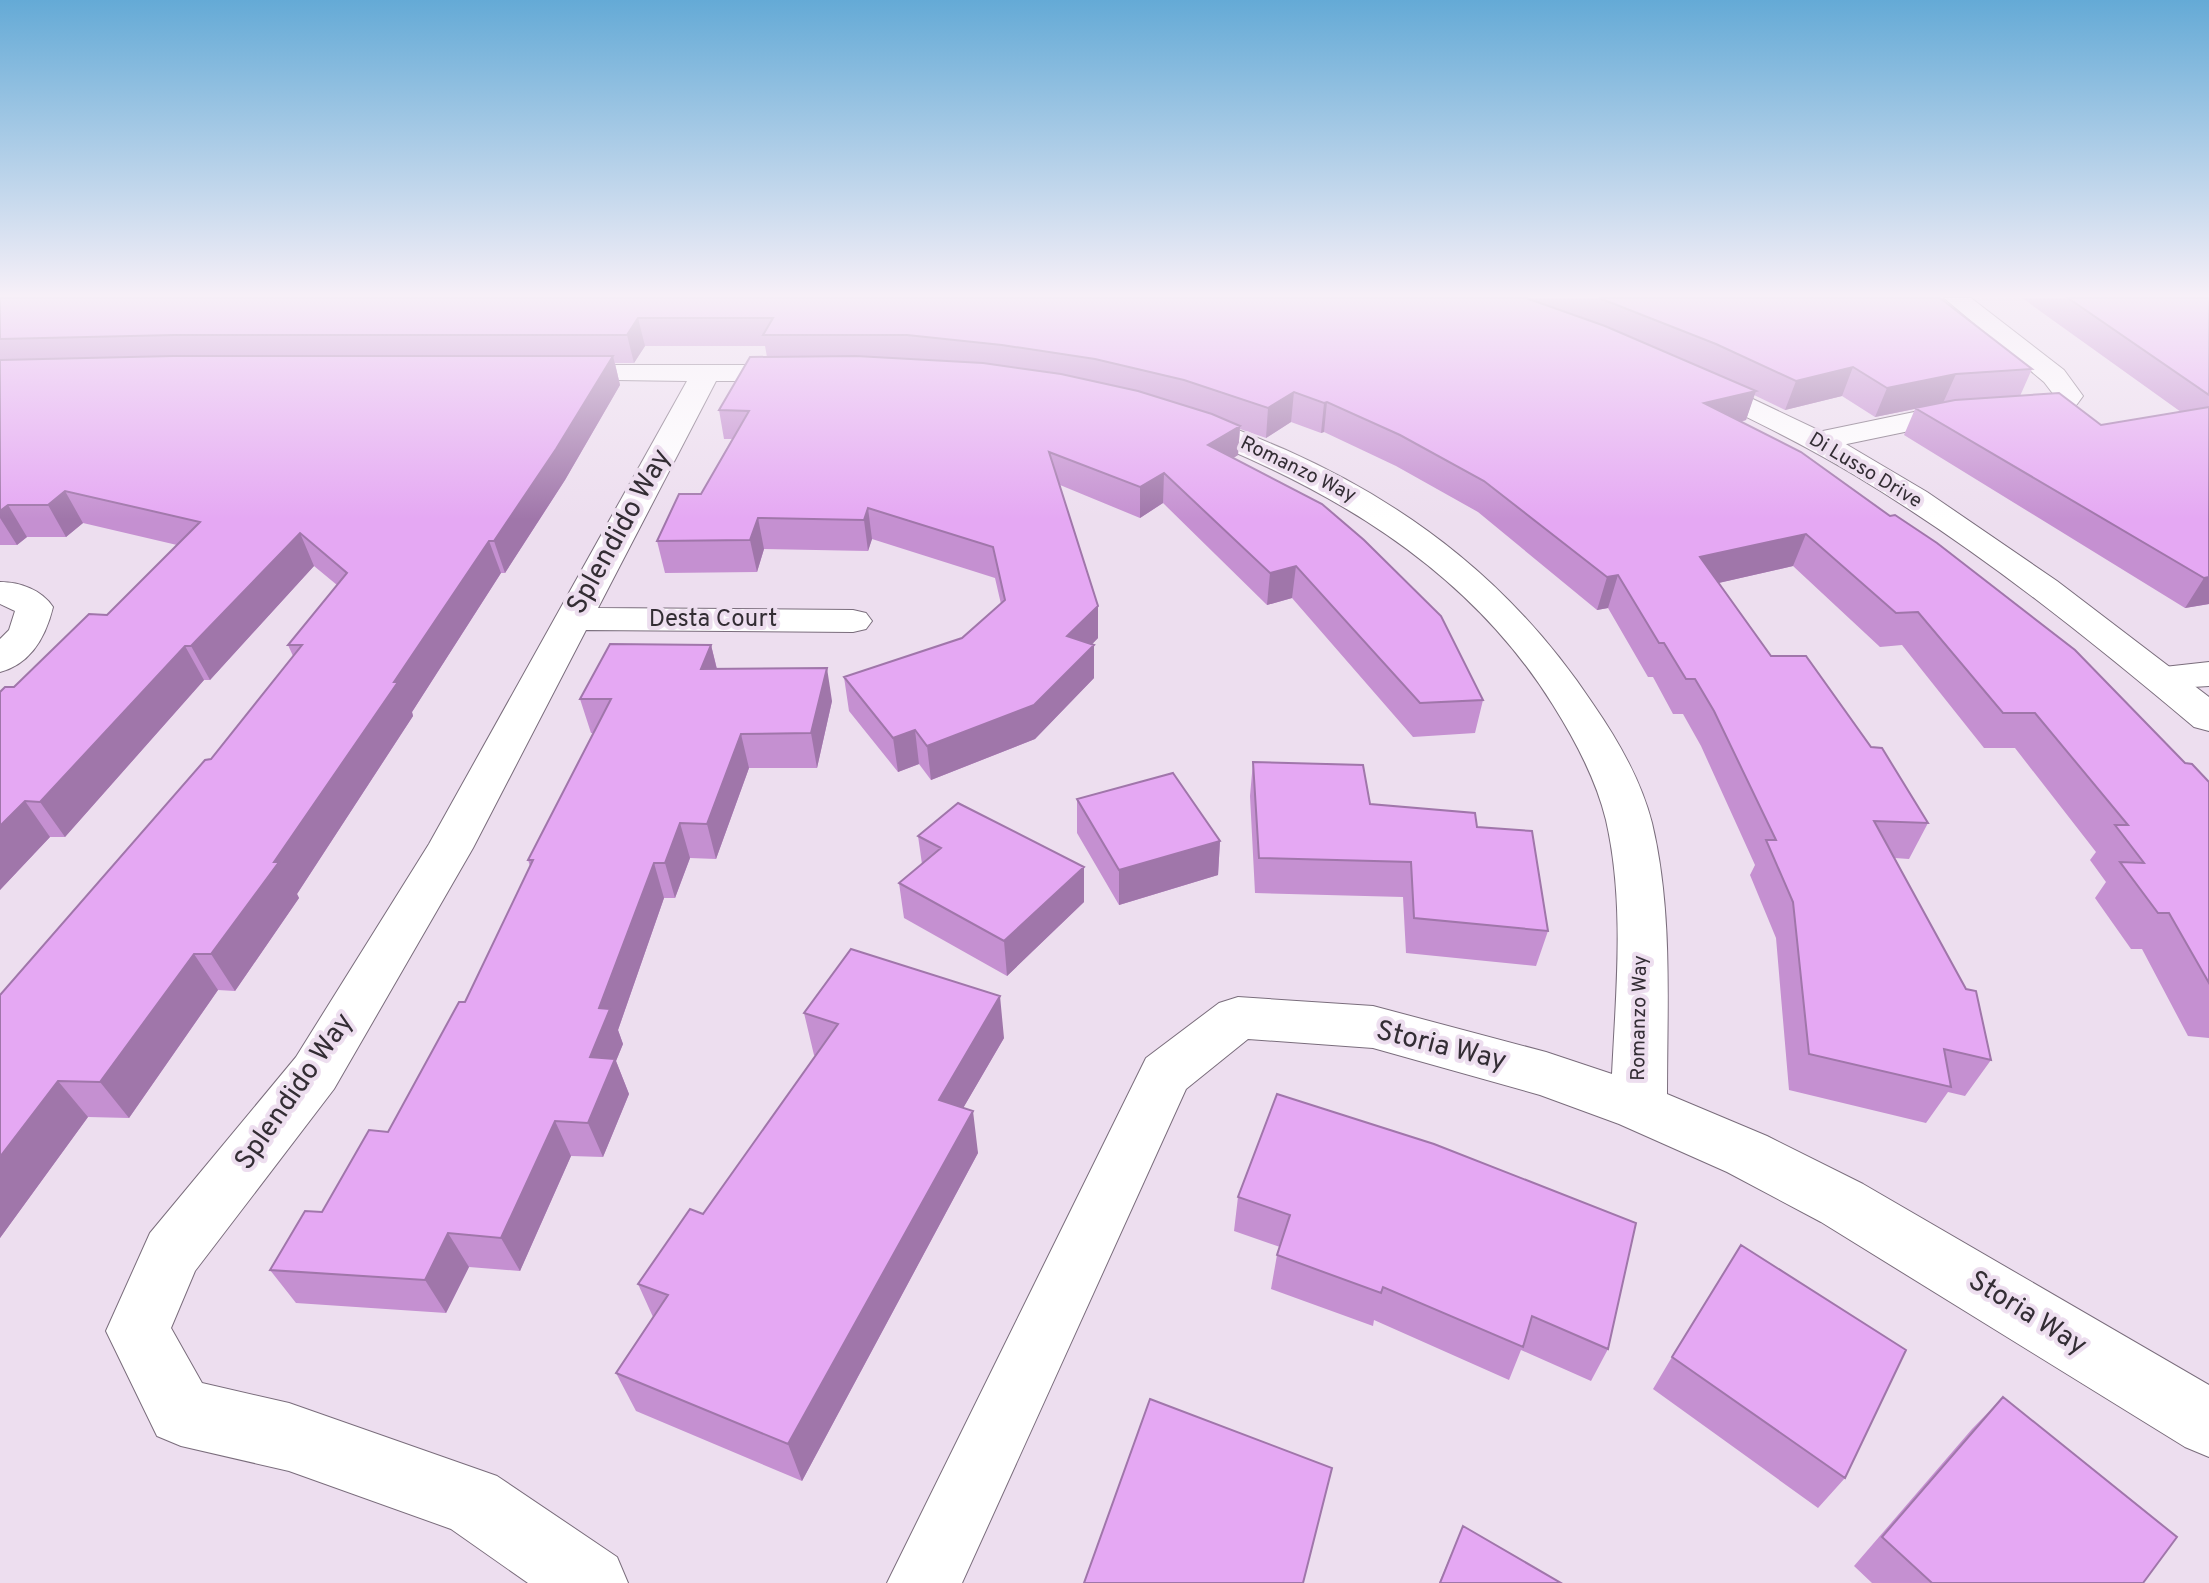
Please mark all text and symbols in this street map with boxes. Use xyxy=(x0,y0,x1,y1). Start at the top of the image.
street label: Di Lusso Drive xyxy=(1804,427,1926,515)
street label: Romanzo Way xyxy=(1236,431,1360,509)
street label: Splendido Way xyxy=(560,443,680,621)
street label: Desta Court xyxy=(649,605,777,635)
street label: Romanzo Way xyxy=(1626,955,1654,1081)
street label: Splendido Way xyxy=(227,1006,363,1178)
street label: Storia Way xyxy=(1372,1013,1510,1081)
street label: Storia Way xyxy=(1961,1263,2093,1365)

